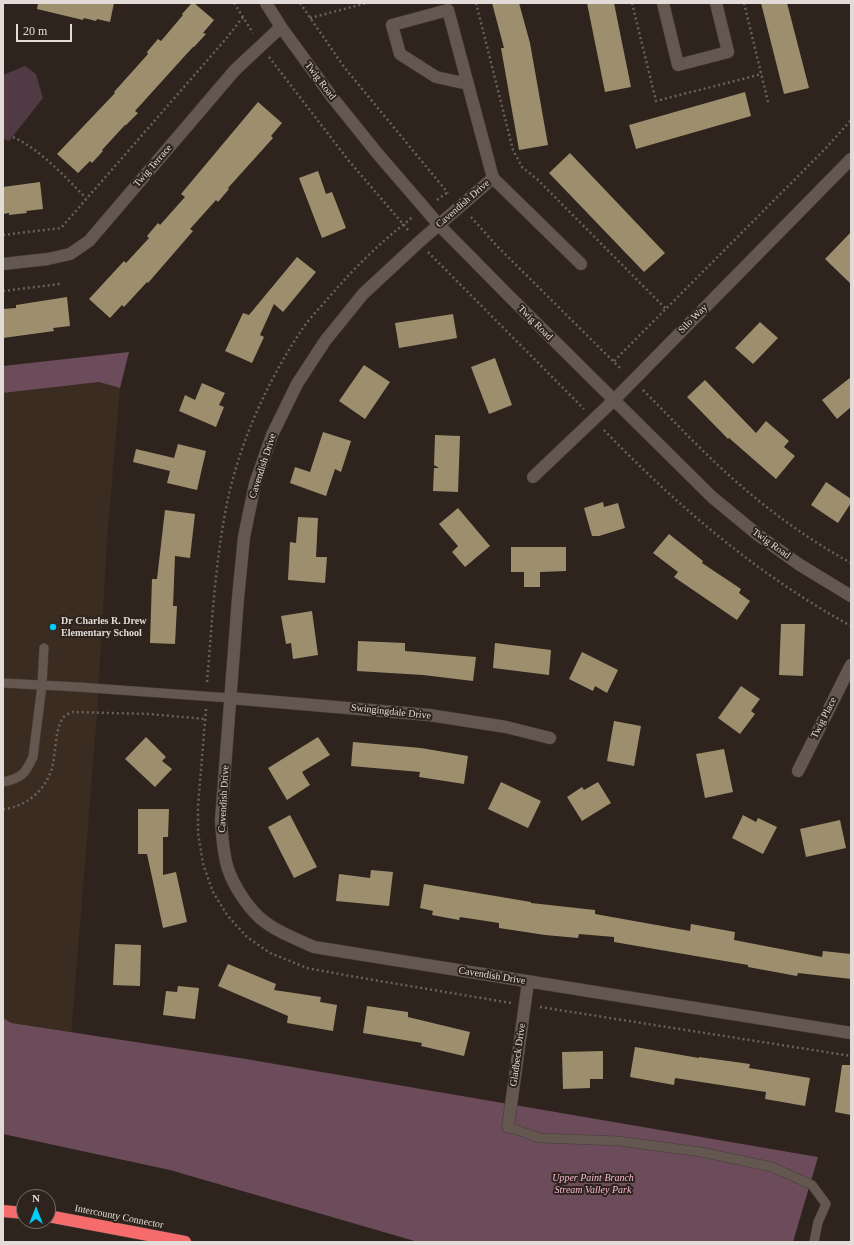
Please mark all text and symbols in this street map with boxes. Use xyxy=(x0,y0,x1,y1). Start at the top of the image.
scale bar xyxy=(18,16,74,42)
text: 20 m xyxy=(23,24,47,38)
street label: Twig Road xyxy=(302,60,338,102)
street label: Twig Terrace xyxy=(131,142,175,190)
street label: Cavendish Drive xyxy=(434,177,492,231)
street label: Silo Way xyxy=(676,302,710,336)
street label: Twig Road xyxy=(515,303,555,343)
street label: Cavendish Drive xyxy=(247,432,279,500)
street label: Twig Road xyxy=(750,526,792,562)
place label: Dr Charles R. Drew Elementary School xyxy=(61,615,146,638)
marker: Dr Charles R. Drew Elementary School xyxy=(48,622,58,632)
street label: Twig Place xyxy=(809,695,839,741)
street label: Swingingdale Drive xyxy=(350,702,432,722)
street label: Cavendish Drive xyxy=(216,765,232,833)
street label: Cavendish Drive xyxy=(458,965,526,987)
street label: Gladbeck Drive xyxy=(508,1023,528,1087)
park label: Upper Paint Branch Stream Valley Park xyxy=(552,1172,634,1196)
north arrow xyxy=(16,1189,56,1229)
text: N xyxy=(32,1192,40,1204)
street label: Intercounty Connector xyxy=(74,1203,164,1231)

